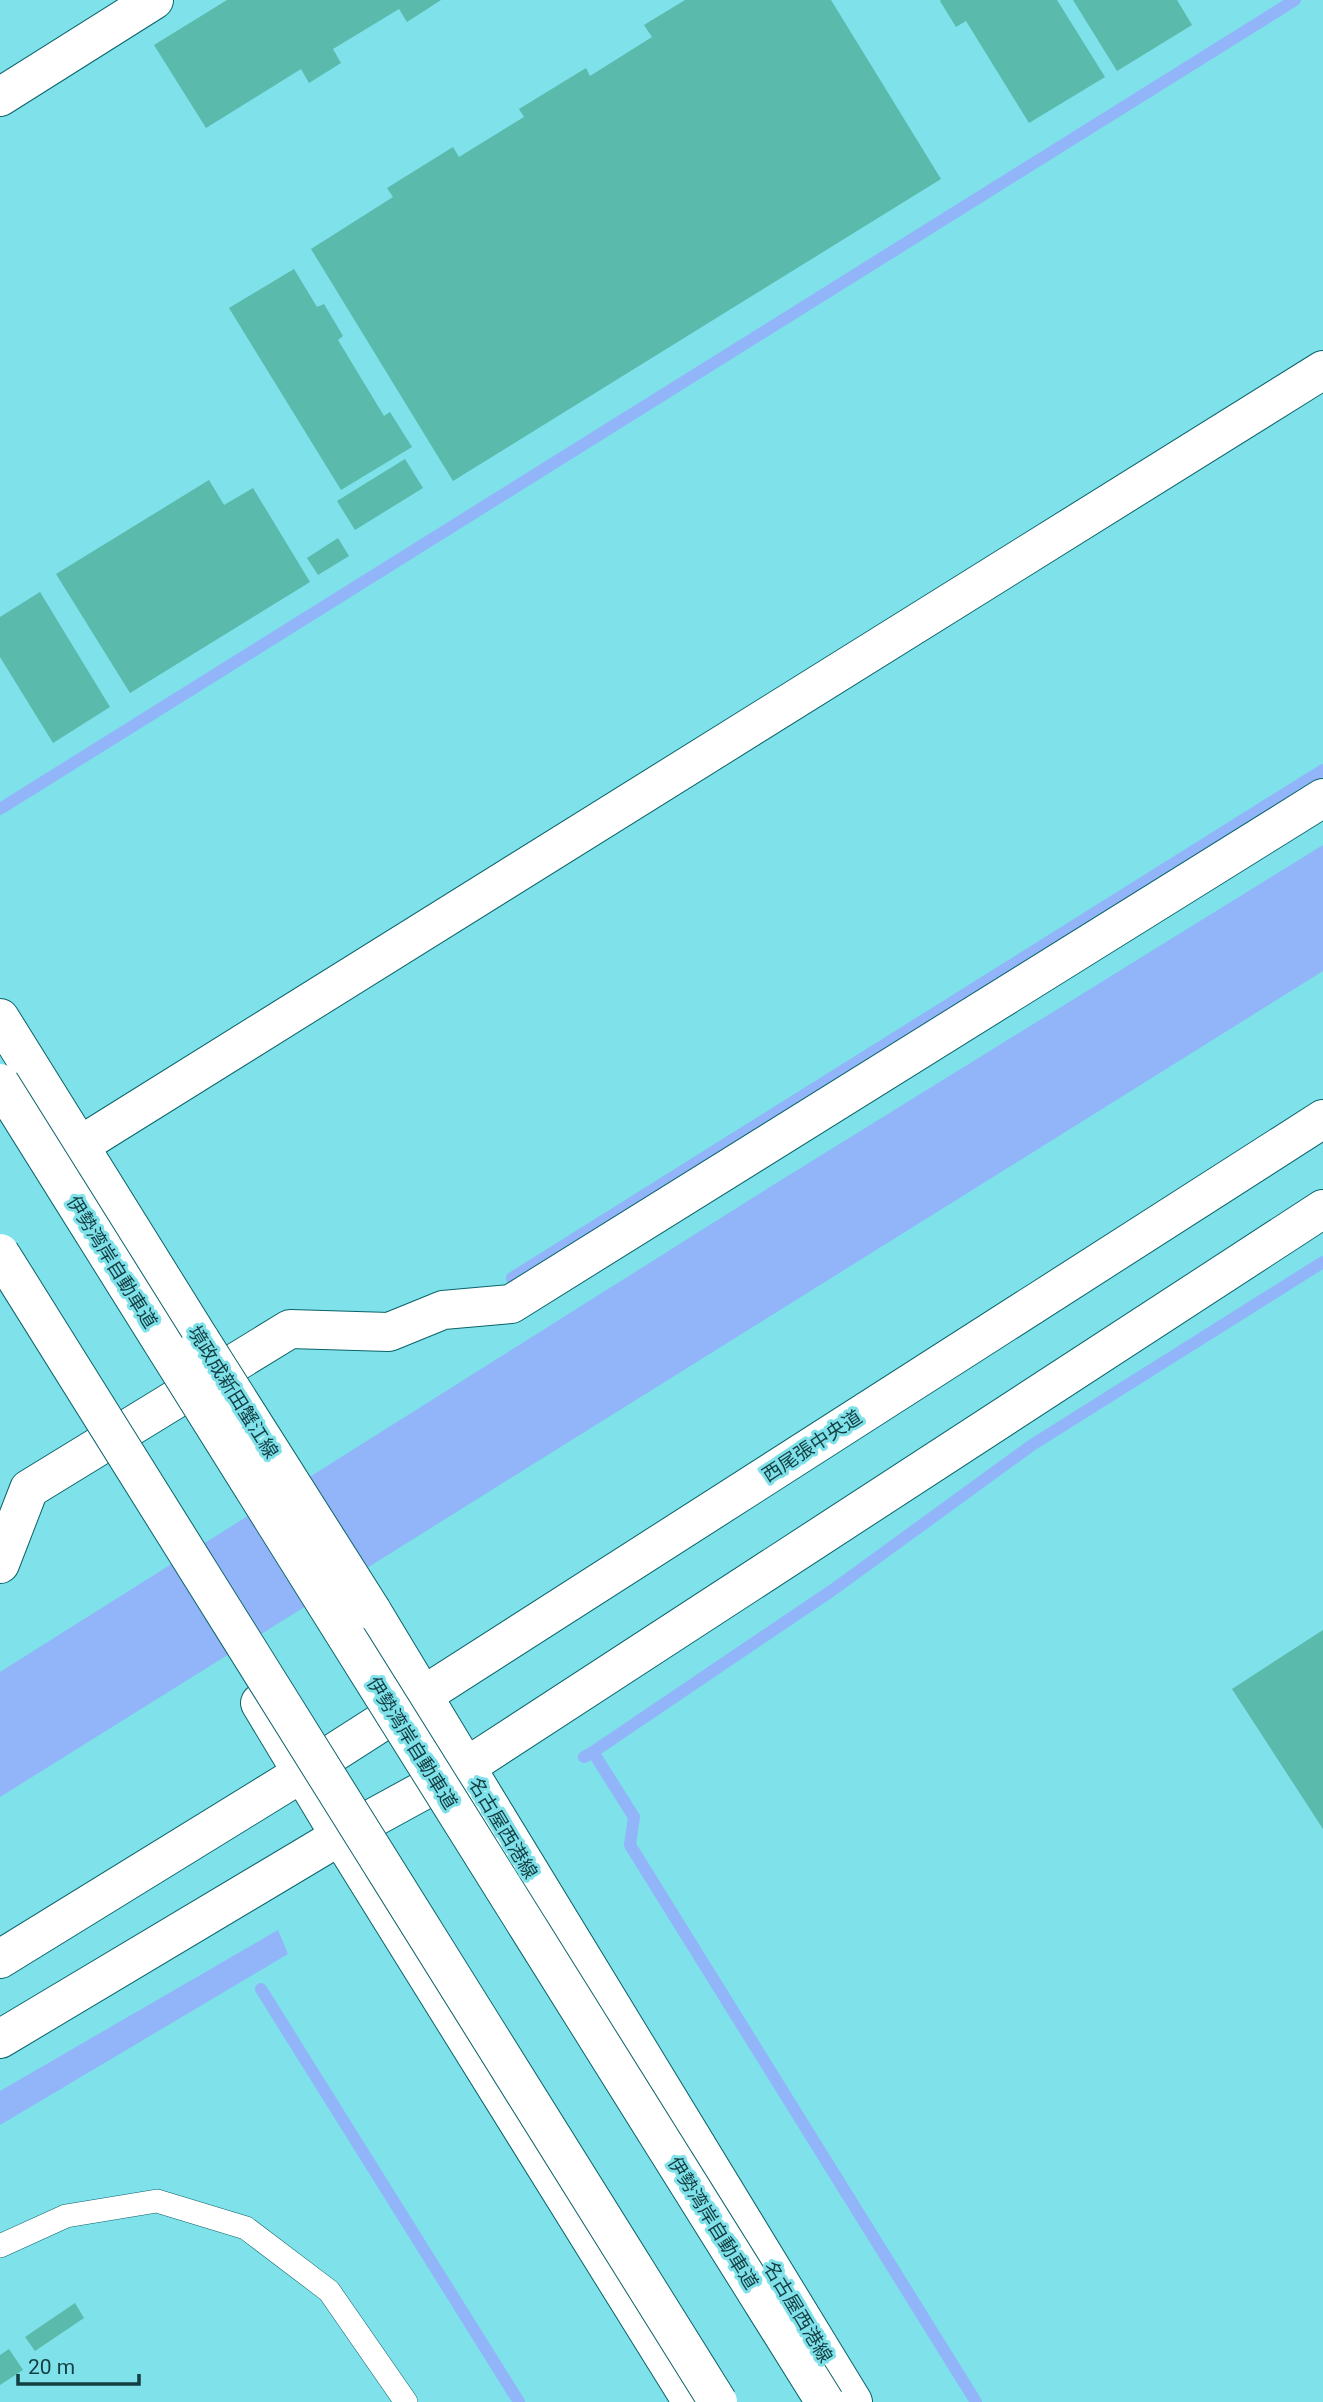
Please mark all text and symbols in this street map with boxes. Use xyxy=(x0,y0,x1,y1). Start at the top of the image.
street label: 伊勢湾岸自動車道 xyxy=(62,1191,162,1333)
street label: 境政成新田蟹江線 xyxy=(183,1321,283,1463)
street label: 西尾張中央道 xyxy=(758,1405,866,1487)
street label: 伊勢湾岸自動車道 xyxy=(362,1672,462,1814)
street label: 名古屋西港線 xyxy=(464,1773,542,1883)
street label: 伊勢湾岸自動車道 xyxy=(663,2152,763,2294)
street label: 名古屋西港線 xyxy=(759,2257,837,2367)
scale bar xyxy=(18,2342,138,2386)
text: 20 m xyxy=(28,2355,75,2379)

